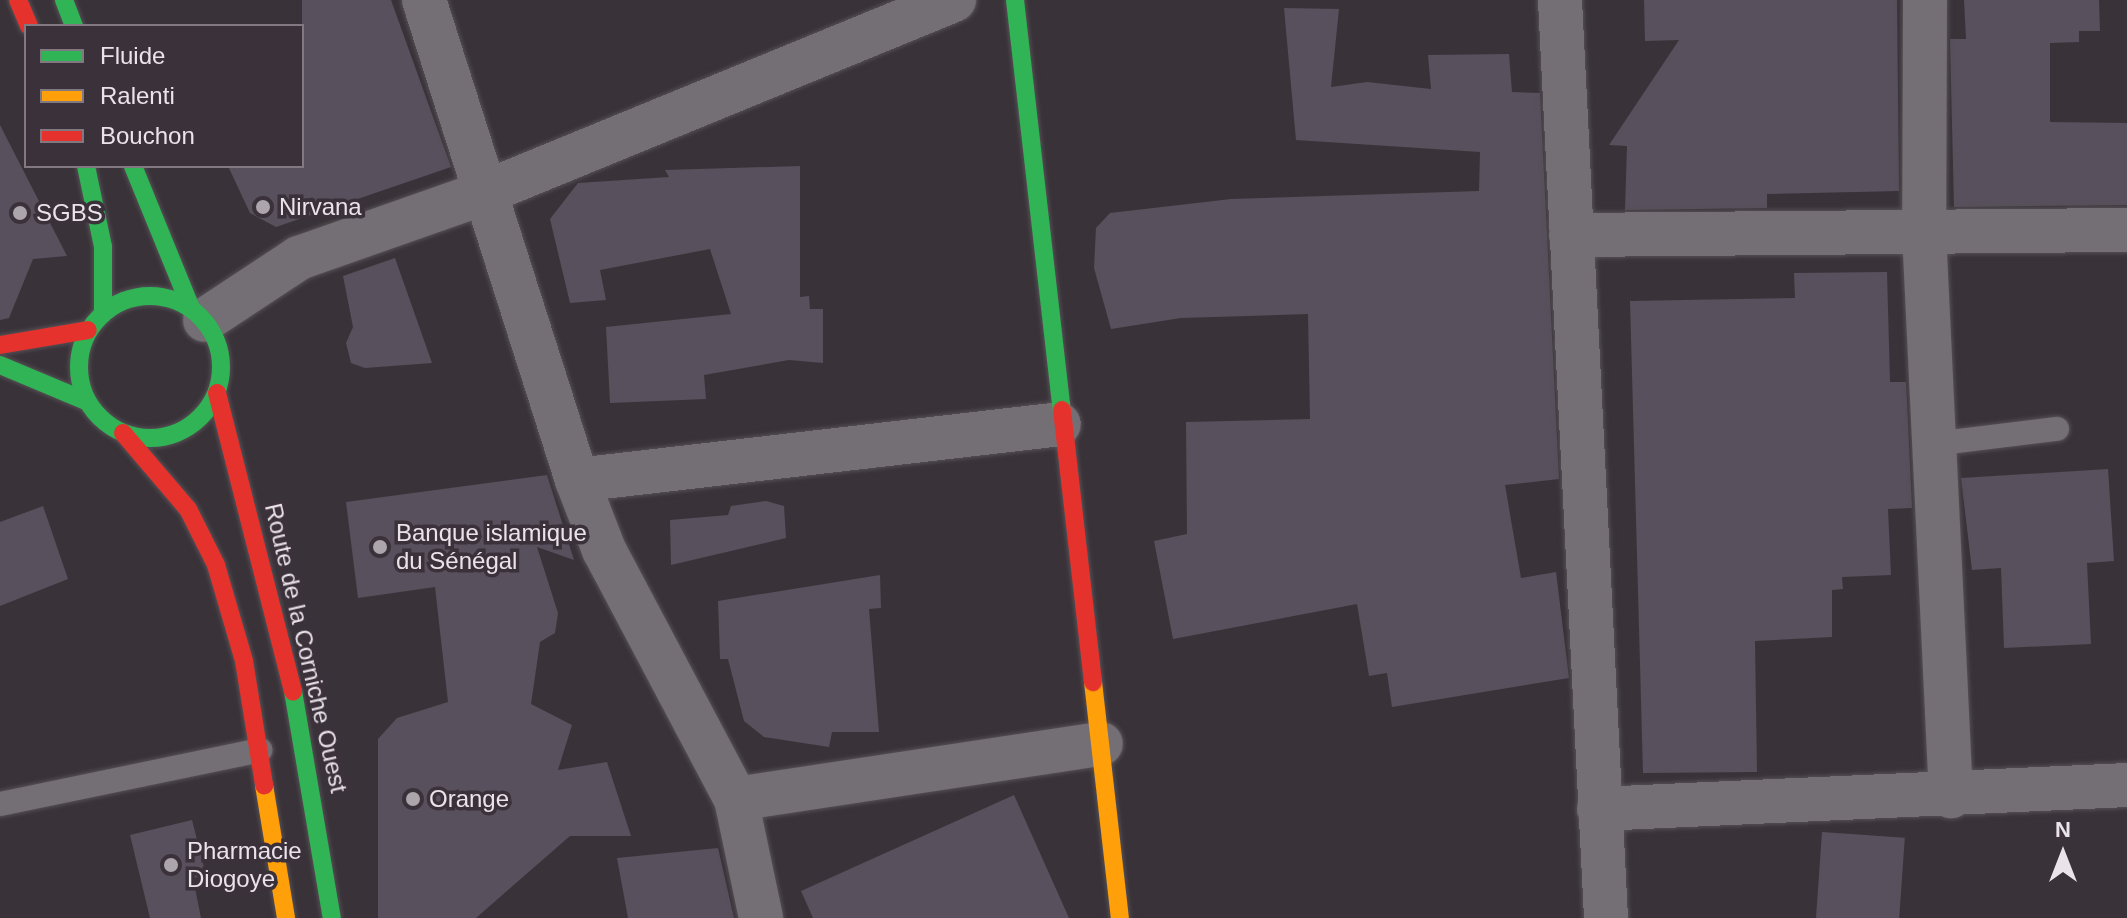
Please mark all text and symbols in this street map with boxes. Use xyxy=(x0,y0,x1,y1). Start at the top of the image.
legend xyxy=(24,24,304,168)
text: Fluide xyxy=(100,42,165,69)
text: Ralenti xyxy=(100,82,175,109)
text: Bouchon xyxy=(100,122,195,149)
place label: Nirvana xyxy=(279,193,362,221)
marker: Nirvana xyxy=(254,198,272,216)
place label: SGBS xyxy=(36,199,103,227)
marker: SGBS xyxy=(11,204,29,222)
street label: Route de la Corniche Ouest xyxy=(259,500,353,796)
place label: Banque islamique du Sénégal xyxy=(396,519,587,575)
marker: Banque islamique du Sénégal xyxy=(371,538,389,556)
place label: Orange xyxy=(429,785,509,813)
marker: Orange xyxy=(404,790,422,808)
north arrow xyxy=(2023,814,2103,894)
text: N xyxy=(2055,817,2071,842)
place label: Pharmacie Diogoye xyxy=(187,837,302,893)
marker: Pharmacie Diogoye xyxy=(162,856,180,874)

